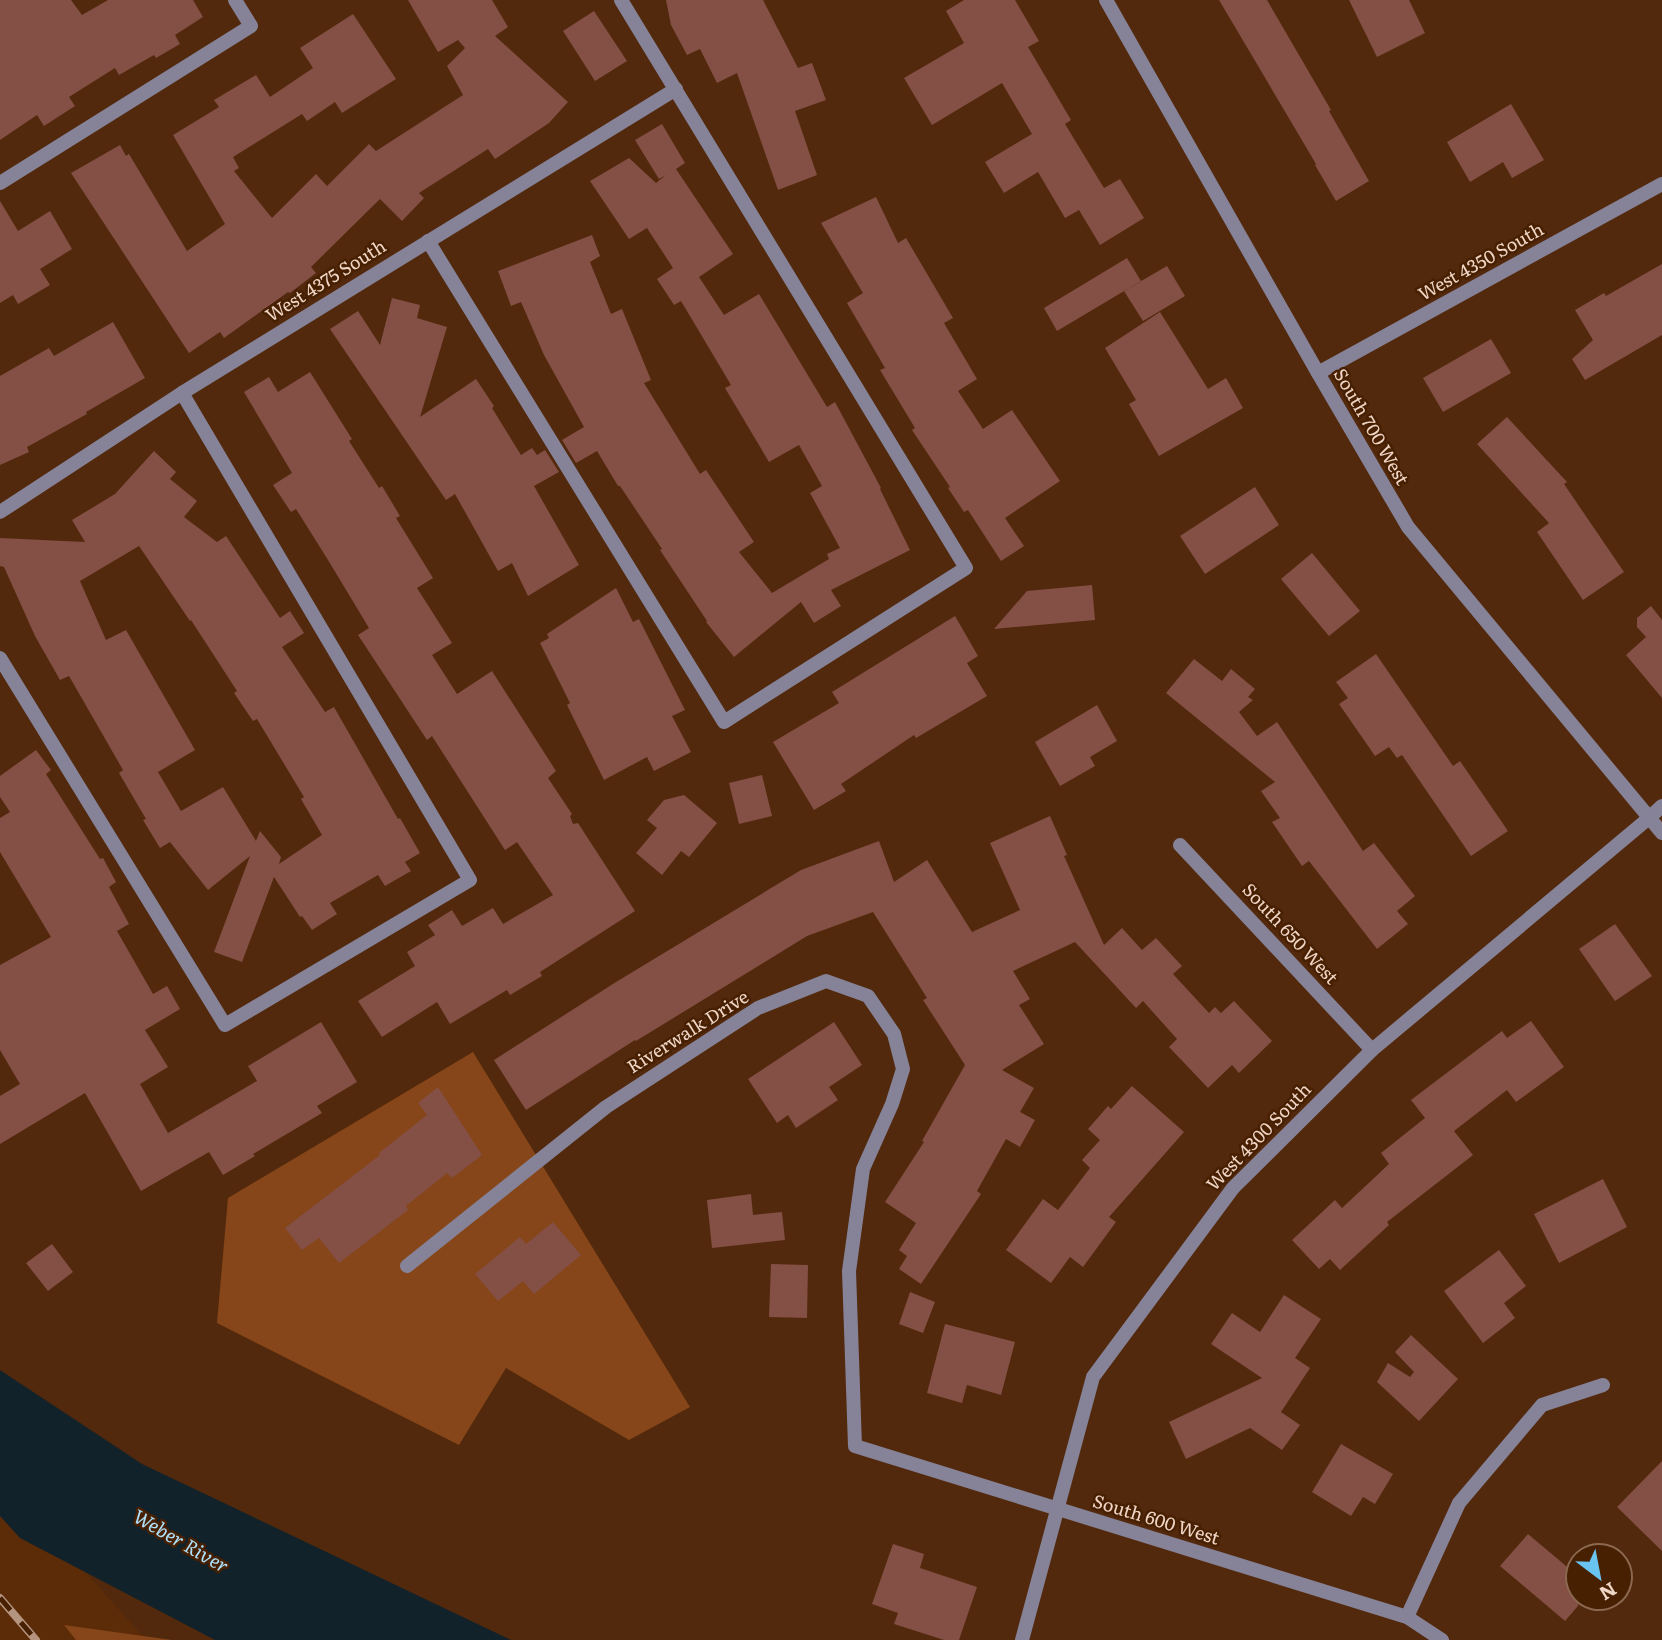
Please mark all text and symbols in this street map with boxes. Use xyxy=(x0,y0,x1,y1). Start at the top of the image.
street label: West 4350 South xyxy=(1413,215,1548,306)
street label: West 4375 South xyxy=(260,232,391,328)
street label: South 700 West xyxy=(1328,363,1417,490)
street label: South 650 West xyxy=(1237,876,1346,990)
street label: Riverwalk Drive xyxy=(621,982,753,1079)
street label: West 4300 South xyxy=(1199,1076,1317,1196)
street label: South 600 West xyxy=(1090,1486,1224,1551)
water label: Weber River xyxy=(129,1501,235,1579)
north arrow xyxy=(1564,1542,1634,1612)
text: N xyxy=(1594,1576,1623,1608)

